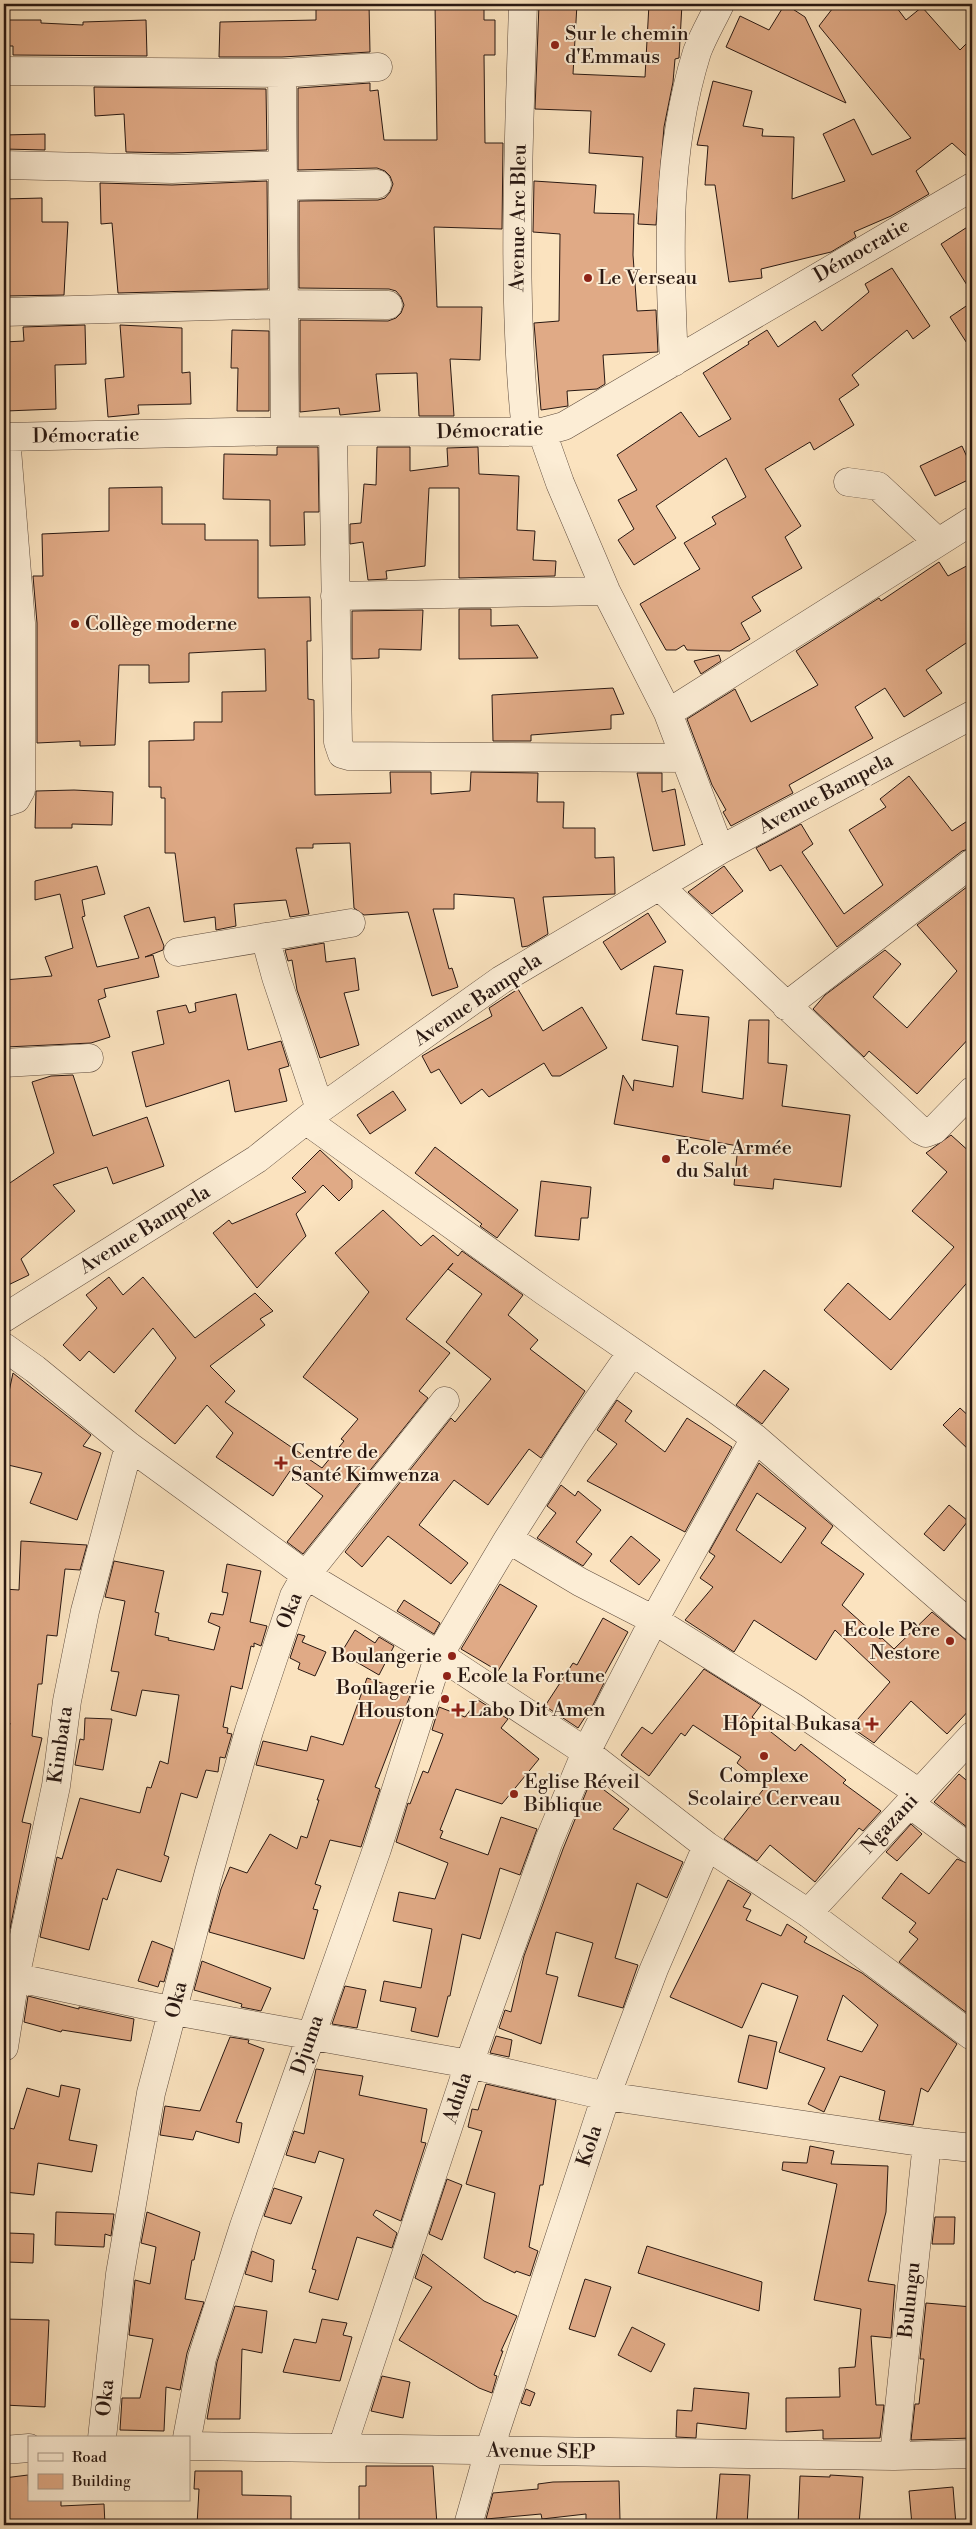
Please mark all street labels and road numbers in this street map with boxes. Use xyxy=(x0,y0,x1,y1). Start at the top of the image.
street label: Avenue Arc Bleu xyxy=(505,143,533,293)
street label: Démocratie xyxy=(809,213,915,289)
street label: Démocratie xyxy=(436,417,544,445)
street label: Démocratie xyxy=(32,423,140,449)
street label: Avenue Bampela xyxy=(753,747,899,841)
street label: Avenue Bampela xyxy=(408,947,548,1053)
street label: Avenue Bampela xyxy=(74,1179,216,1281)
street label: Oka xyxy=(272,1588,309,1633)
street label: Kimbata xyxy=(43,1704,79,1785)
street label: Ngazani xyxy=(856,1788,925,1859)
street label: Oka xyxy=(160,1978,194,2021)
street label: Djuma xyxy=(286,2011,330,2078)
street label: Adula xyxy=(438,2068,478,2128)
street label: Kola xyxy=(572,2121,609,2170)
street label: Bulungu xyxy=(893,2260,926,2340)
street label: Oka xyxy=(92,2378,120,2418)
street label: Avenue SEP xyxy=(485,2439,596,2465)

